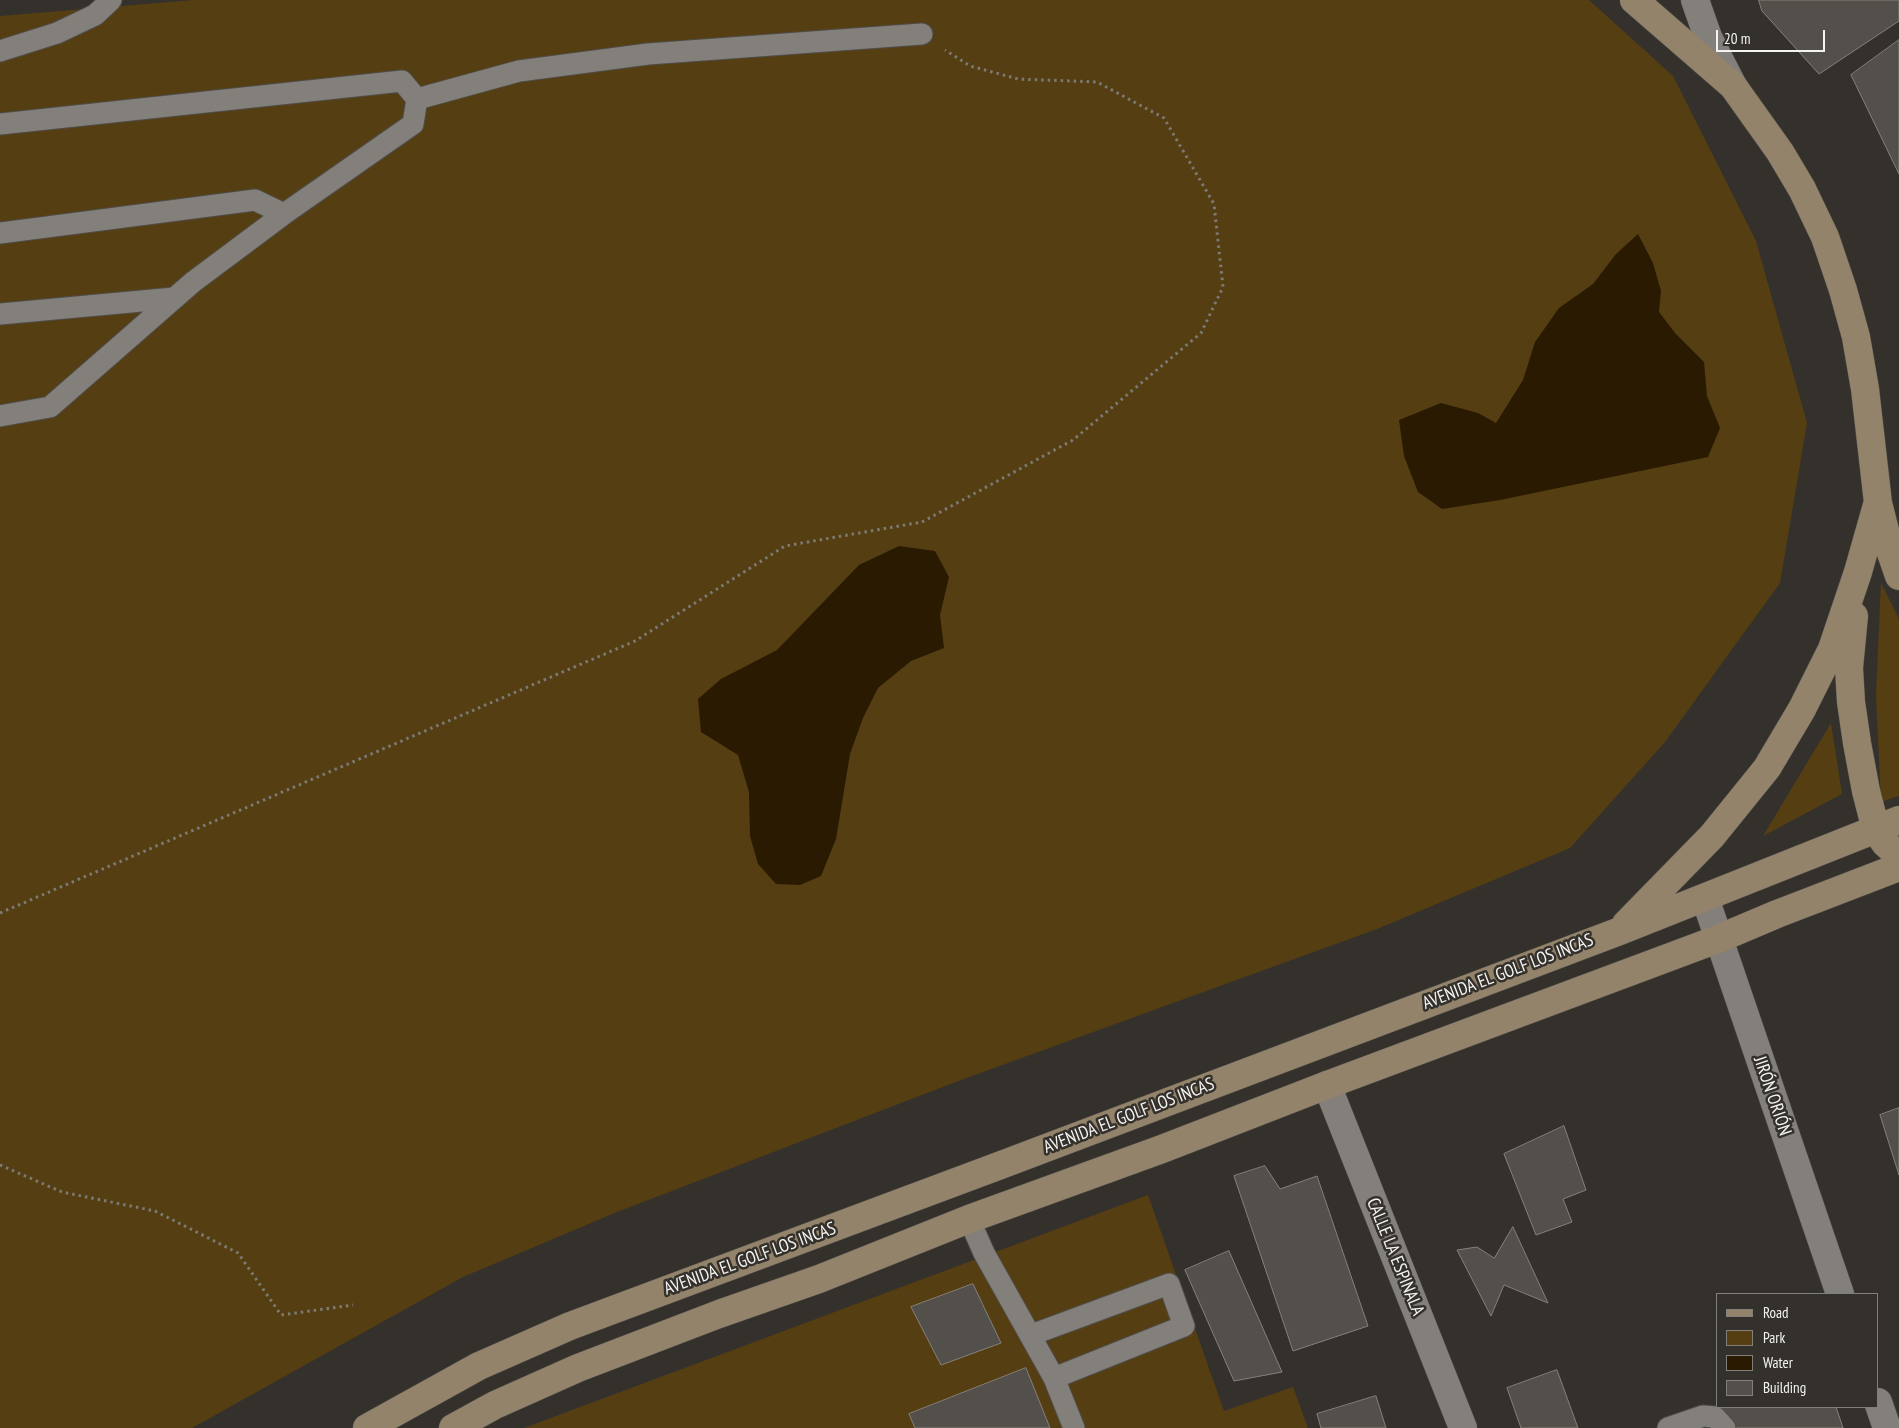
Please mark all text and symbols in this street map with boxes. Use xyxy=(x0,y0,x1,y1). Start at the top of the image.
scale bar xyxy=(1719,20,1828,52)
text: 20 m xyxy=(1724,29,1750,48)
street label: AVENIDA EL GOLF LOS INCAS xyxy=(1419,929,1597,1015)
street label: JIRÓN ORIÓN xyxy=(1748,1054,1796,1138)
street label: AVENIDA EL GOLF LOS INCAS xyxy=(1040,1073,1218,1159)
street label: CALLE LA ESPINALA xyxy=(1362,1195,1428,1319)
street label: AVENIDA EL GOLF LOS INCAS xyxy=(661,1218,839,1300)
legend xyxy=(1716,1293,1879,1408)
text: Road xyxy=(1763,1303,1789,1322)
text: Park xyxy=(1763,1328,1785,1347)
text: Water xyxy=(1763,1353,1793,1372)
text: Building xyxy=(1763,1378,1806,1397)

